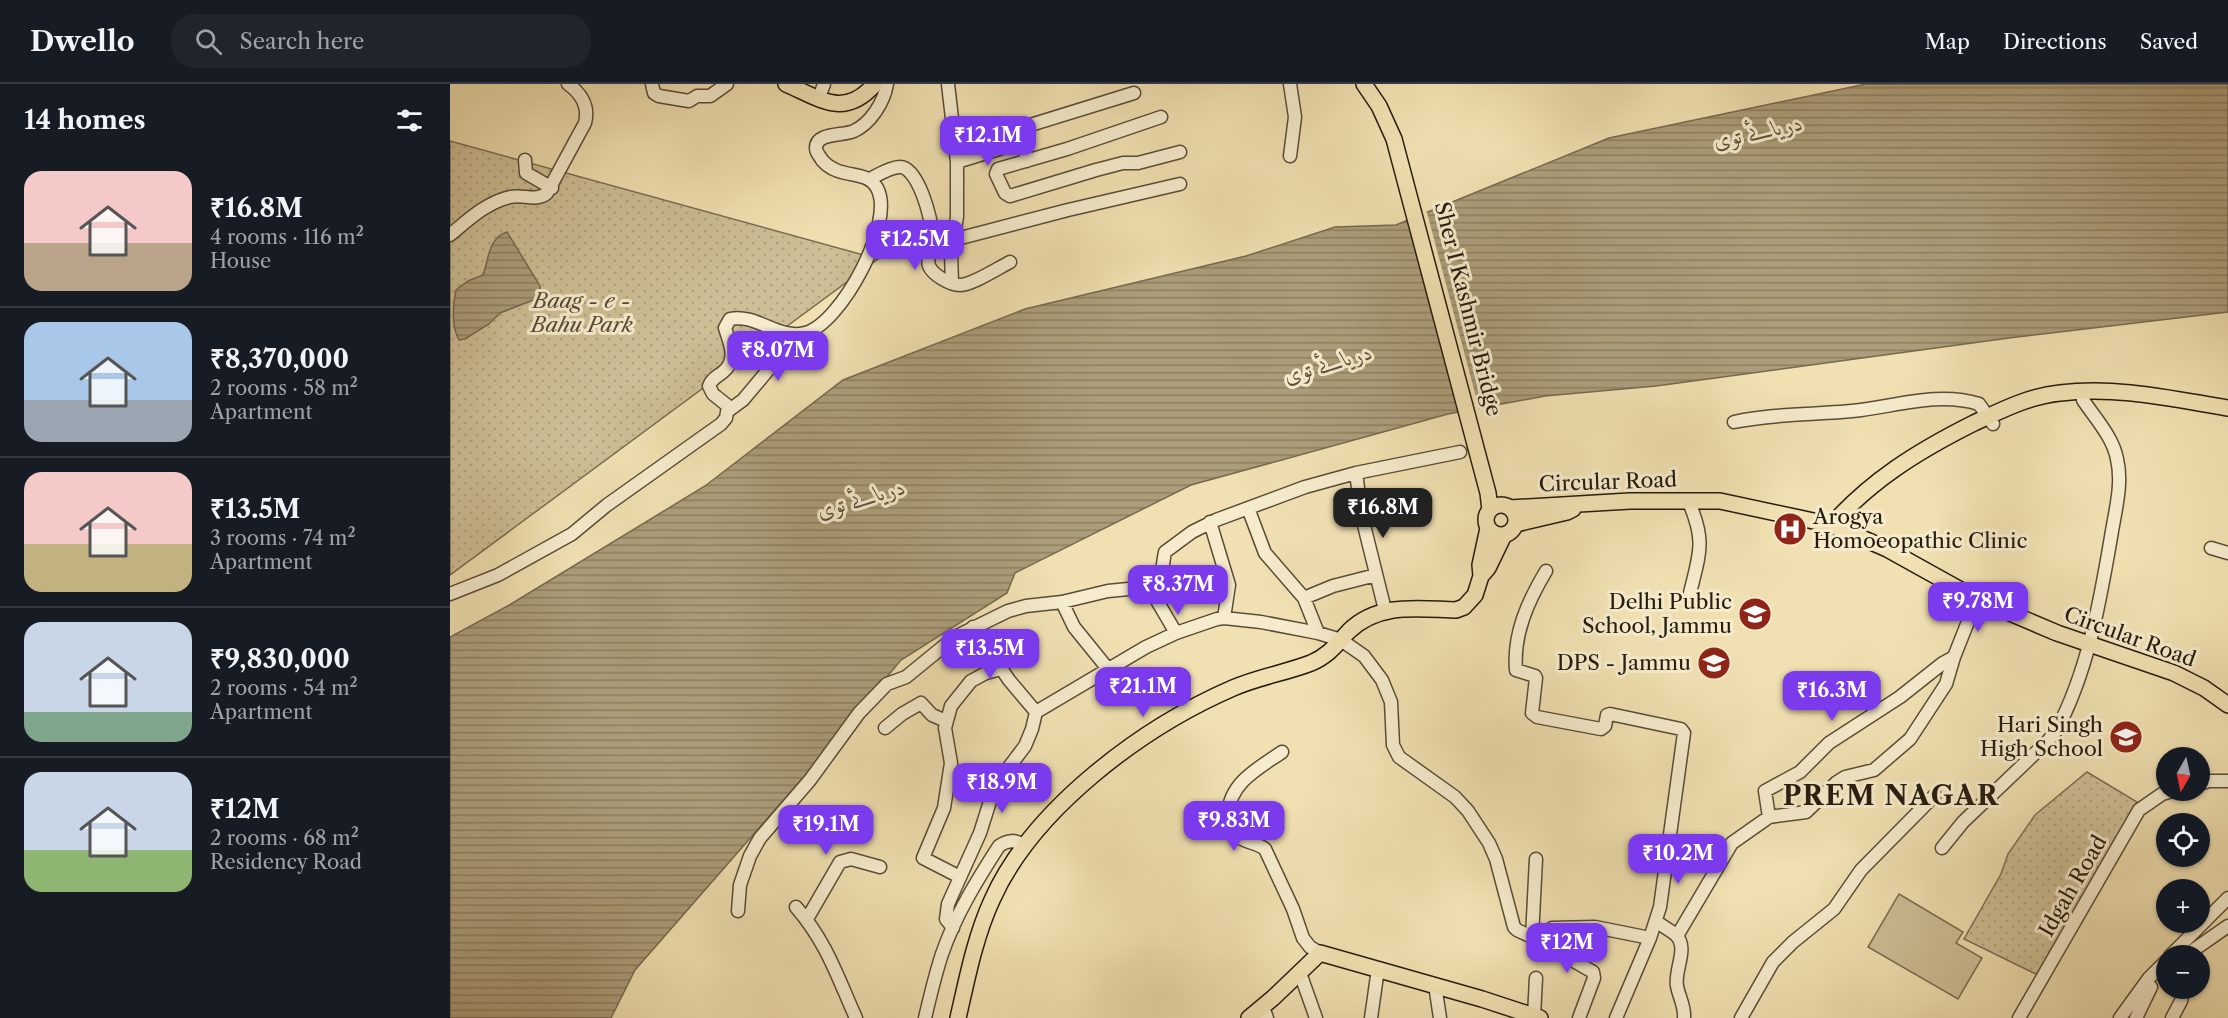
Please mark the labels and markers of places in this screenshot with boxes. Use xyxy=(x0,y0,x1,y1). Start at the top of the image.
pin: ₹12.1M xyxy=(939,116,1037,167)
pin: ₹12.5M xyxy=(866,220,964,271)
pin: ₹8.07M xyxy=(729,331,827,382)
pin: ₹16.8M xyxy=(1334,488,1432,539)
place label: Arogya Homoeopathic Clinic xyxy=(1812,504,2027,553)
hospital icon: Arogya Homoeopathic Clinic xyxy=(1772,511,1808,547)
pin: ₹8.37M xyxy=(1129,565,1227,616)
pin: ₹9.78M xyxy=(1929,582,2027,633)
place label: Delhi Public School, Jammu xyxy=(1582,589,1732,638)
school or university icon: Delhi Public School, Jammu xyxy=(1737,596,1773,632)
pin: ₹13.5M xyxy=(941,629,1039,680)
school or university icon: DPS - Jammu xyxy=(1696,645,1732,681)
place label: DPS - Jammu xyxy=(1557,650,1691,675)
pin: ₹21.1M xyxy=(1094,667,1192,718)
pin: ₹16.3M xyxy=(1783,671,1881,722)
place label: Hari Singh High School xyxy=(1980,712,2103,761)
school or university icon: Hari Singh High School xyxy=(2108,719,2144,755)
pin: ₹18.9M xyxy=(953,763,1051,814)
pin: ₹9.83M xyxy=(1185,801,1283,852)
pin: ₹19.1M xyxy=(777,805,875,856)
pin: ₹10.2M xyxy=(1629,834,1727,885)
pin: ₹12M xyxy=(1531,923,1603,974)

